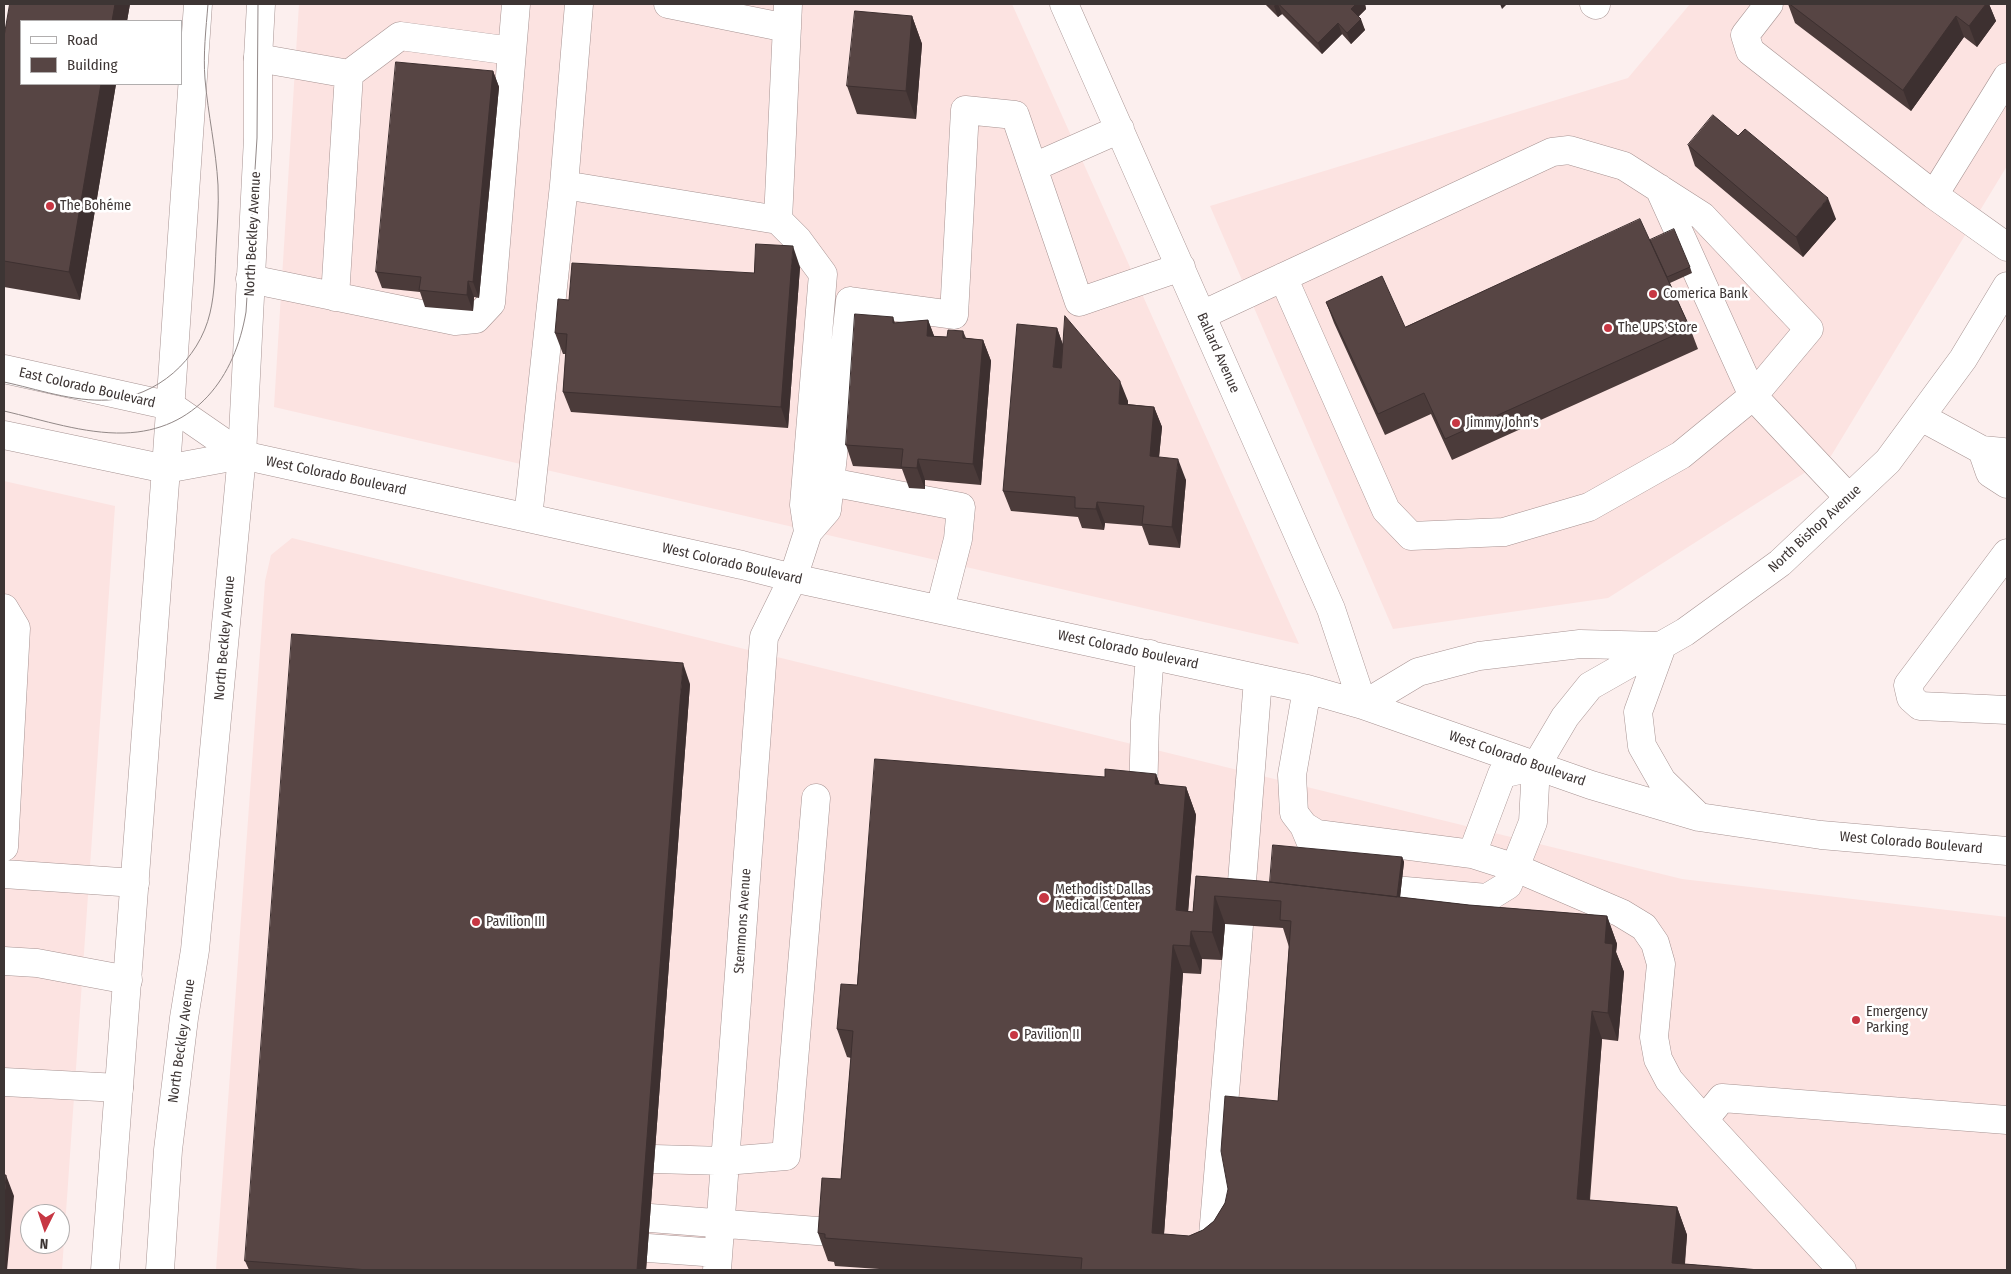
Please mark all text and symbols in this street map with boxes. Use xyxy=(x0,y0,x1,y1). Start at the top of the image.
legend xyxy=(20,20,182,85)
text: Road xyxy=(67,31,98,49)
text: Building xyxy=(67,56,118,74)
street label: North Beckley Avenue xyxy=(241,171,265,297)
place label: The Bohéme xyxy=(60,198,131,214)
marker: The Bohéme xyxy=(44,200,56,212)
place label: Comerica Bank xyxy=(1663,286,1748,302)
marker: Comerica Bank xyxy=(1647,288,1659,300)
street label: Ballard Avenue xyxy=(1193,310,1243,396)
place label: The UPS Store xyxy=(1618,320,1698,336)
marker: The UPS Store xyxy=(1602,322,1614,334)
street label: East Colorado Boulevard xyxy=(17,364,157,412)
place label: Jimmy John's xyxy=(1466,415,1539,431)
marker: Jimmy John's xyxy=(1450,417,1462,429)
street label: West Colorado Boulevard xyxy=(264,453,408,499)
street label: North Bishop Avenue xyxy=(1765,482,1865,576)
street label: West Colorado Boulevard xyxy=(660,540,804,588)
street label: North Beckley Avenue xyxy=(211,575,239,701)
street label: West Colorado Boulevard xyxy=(1056,627,1200,673)
street label: West Colorado Boulevard xyxy=(1446,728,1588,790)
street label: West Colorado Boulevard xyxy=(1839,828,1983,858)
street label: Stemmons Avenue xyxy=(731,868,755,974)
place label: Methodist Dallas Medical Center xyxy=(1055,882,1151,914)
marker: Methodist Dallas Medical Center xyxy=(1037,891,1051,905)
place label: Pavilion III xyxy=(486,914,545,930)
marker: Pavilion III xyxy=(470,916,482,928)
street label: North Beckley Avenue xyxy=(165,978,199,1104)
place label: Emergency Parking xyxy=(1866,1004,1928,1036)
marker: Emergency Parking xyxy=(1850,1014,1862,1026)
place label: Pavilion II xyxy=(1024,1027,1080,1043)
marker: Pavilion II xyxy=(1008,1029,1020,1041)
north arrow xyxy=(20,1204,70,1254)
text: N xyxy=(39,1235,49,1252)

